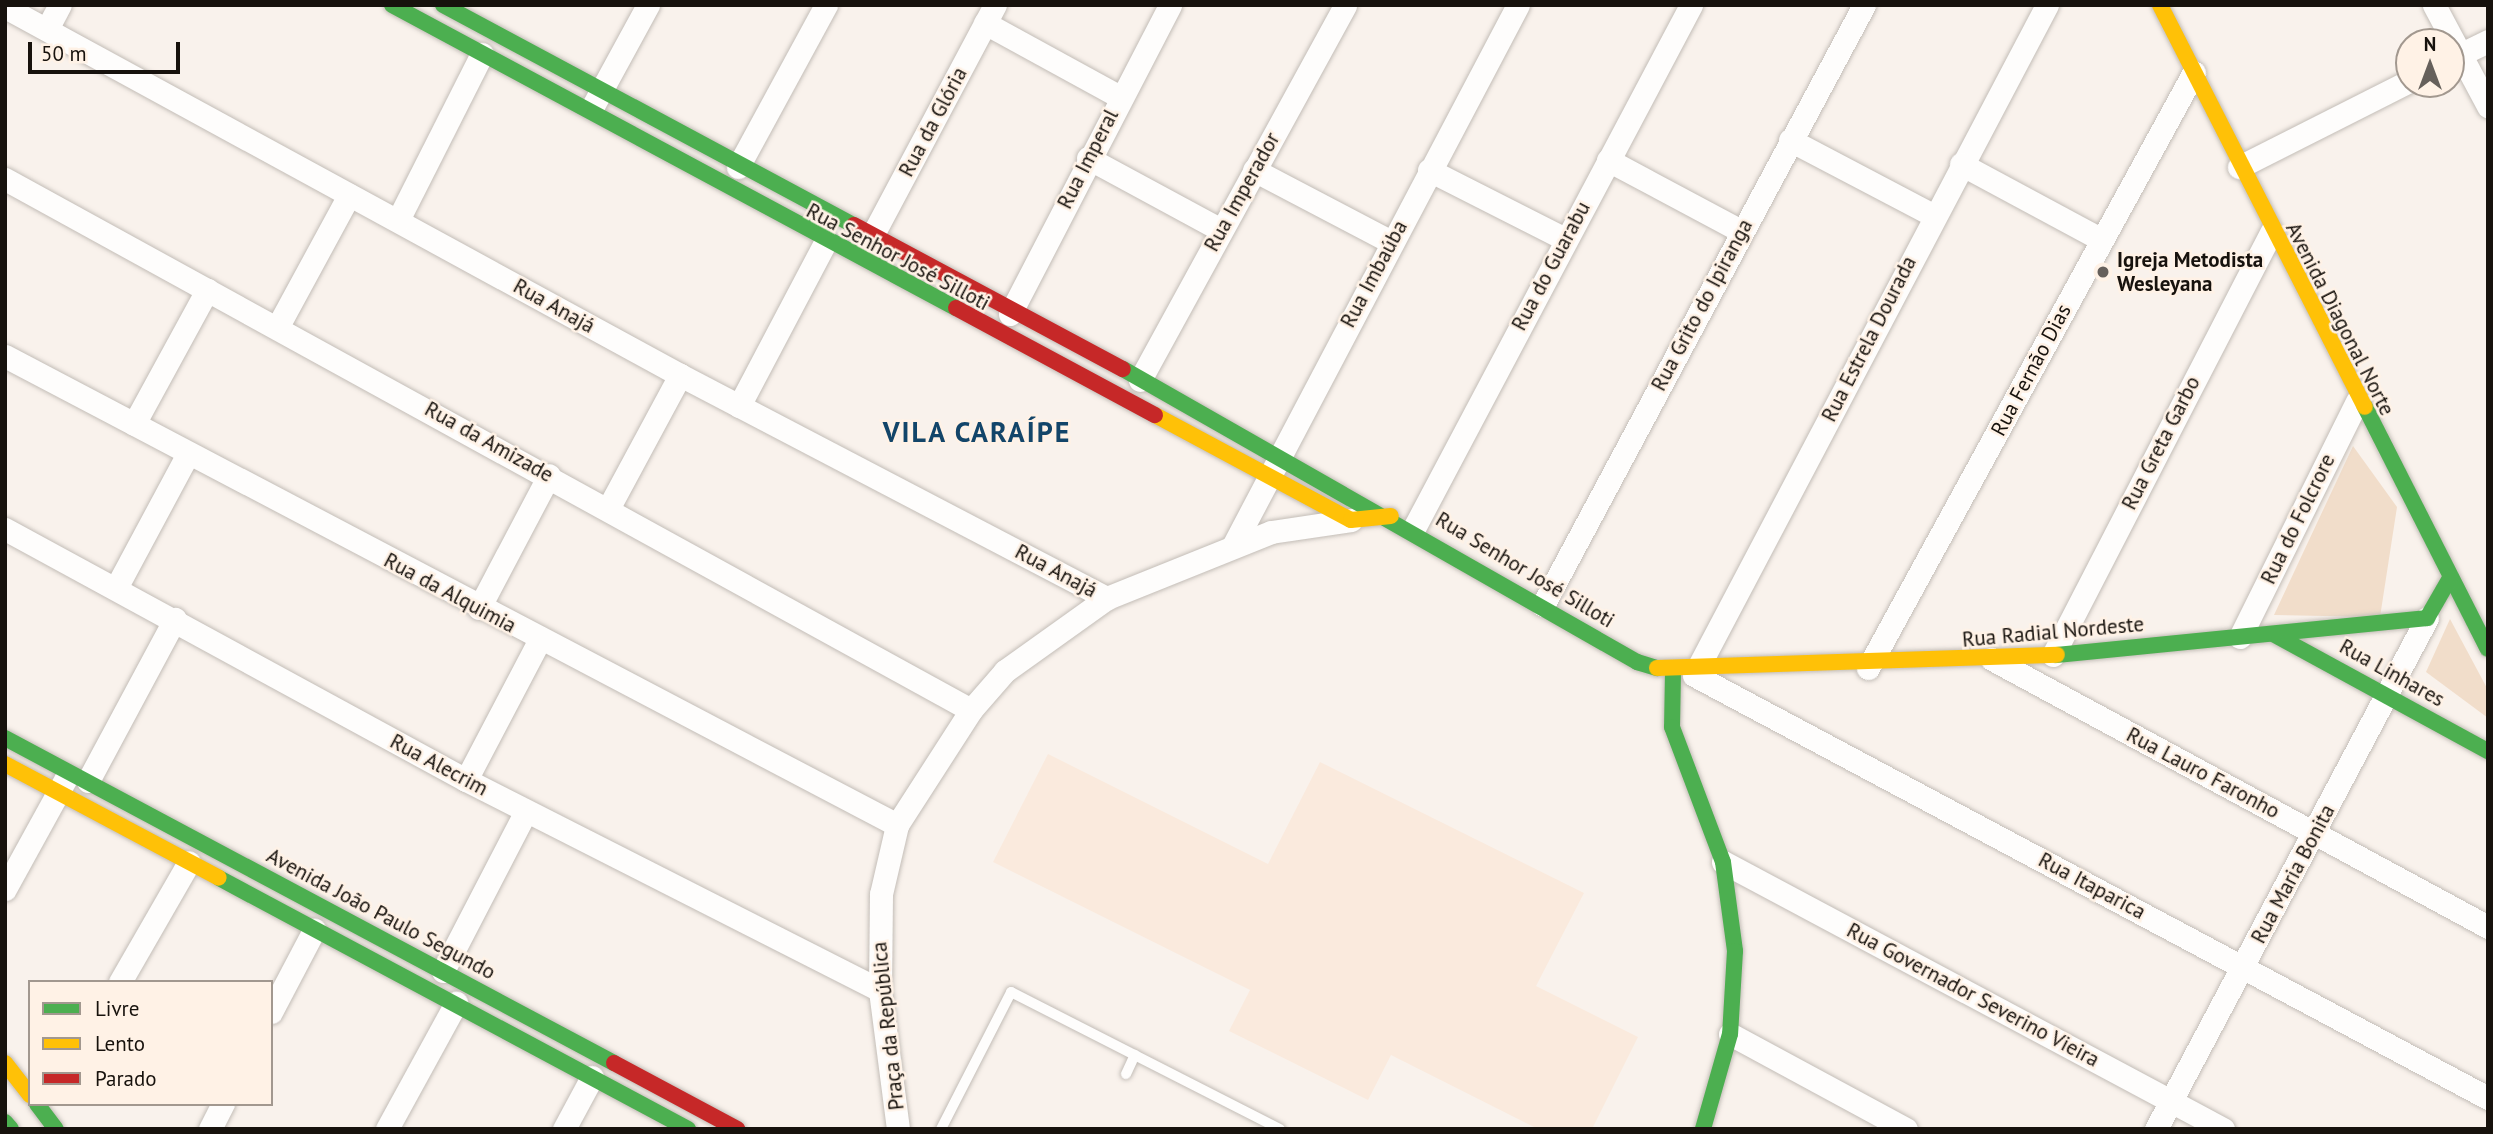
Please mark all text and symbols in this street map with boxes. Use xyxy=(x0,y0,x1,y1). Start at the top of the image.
scale bar xyxy=(32,28,184,72)
north arrow xyxy=(2395,28,2465,98)
text: N xyxy=(2424,32,2436,56)
text: 50 m xyxy=(41,40,87,67)
street label: Rua da Glória xyxy=(894,63,972,181)
street label: Rua Imperal xyxy=(1052,105,1124,213)
street label: Rua Imperador xyxy=(1199,128,1285,256)
street label: Rua do Guarabu xyxy=(1506,197,1596,335)
street label: Rua Senhor José Silloti xyxy=(802,198,994,316)
street label: Rua Grito do Ipiranga xyxy=(1646,215,1758,395)
street label: Rua Imbaúba xyxy=(1335,216,1413,332)
street label: Avenida Diagonal Norte xyxy=(2280,218,2400,420)
place label: Igreja Metodista Wesleyana xyxy=(2117,247,2263,297)
street label: Rua Estrela Dourada xyxy=(1816,252,1922,426)
marker: Igreja Metodista Wesleyana xyxy=(2095,264,2111,280)
street label: Rua Anajá xyxy=(509,273,599,339)
street label: Rua Fernão Dias xyxy=(1986,300,2076,440)
street label: Rua Greta Garbo xyxy=(2117,372,2205,514)
street label: Rua da Amizade xyxy=(420,396,558,488)
district label: VILA CARAÍPE xyxy=(883,415,1071,449)
street label: Rua do Folcrore xyxy=(2256,450,2340,588)
street label: Rua Senhor José Silloti xyxy=(1431,507,1619,633)
street label: Rua Anajá xyxy=(1010,539,1102,603)
street label: Rua da Alquimia xyxy=(379,547,521,639)
street label: Rua Radial Nordeste xyxy=(1961,612,2145,652)
street label: Rua Linhares xyxy=(2335,634,2449,712)
street label: Rua Lauro Faronho xyxy=(2122,722,2284,824)
street label: Rua Alecrim xyxy=(386,729,492,801)
street label: Rua Maria Bonita xyxy=(2246,800,2340,948)
street label: Avenida João Paulo Segundo xyxy=(262,843,500,985)
street label: Rua Itaparica xyxy=(2034,847,2150,925)
street label: Rua Governador Severino Vieira xyxy=(1842,917,2104,1073)
street label: Praça da República xyxy=(867,941,909,1111)
legend xyxy=(28,980,273,1106)
text: Livre xyxy=(95,995,139,1022)
text: Lento xyxy=(95,1030,145,1057)
text: Parado xyxy=(95,1065,157,1092)

